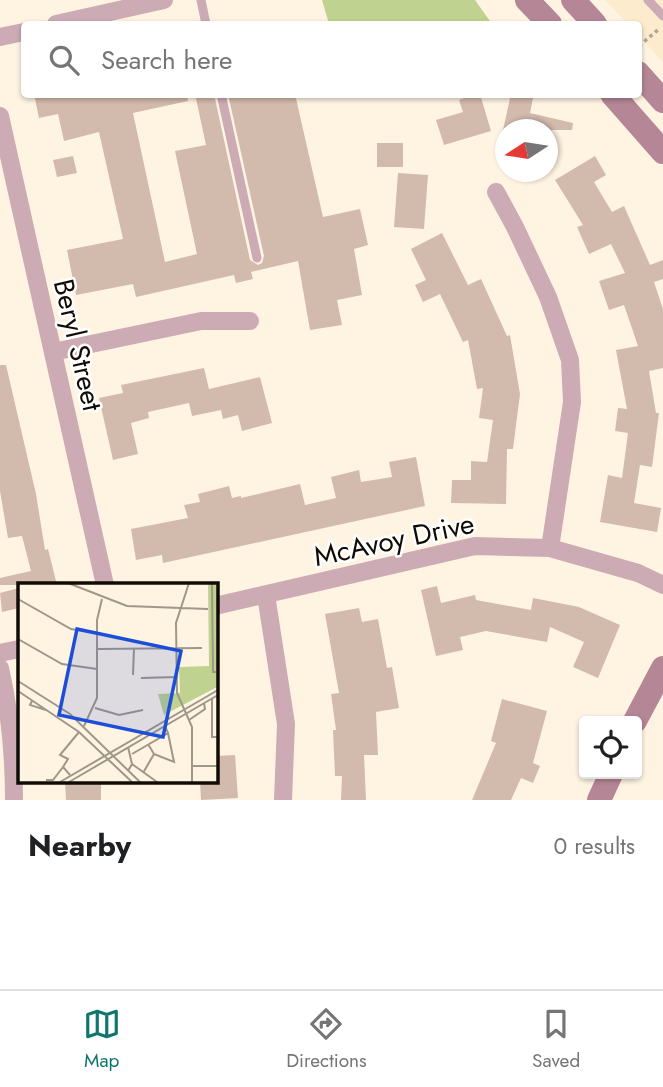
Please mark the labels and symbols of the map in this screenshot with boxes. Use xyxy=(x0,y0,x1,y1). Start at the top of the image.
north arrow xyxy=(495,119,558,182)
street label: Beryl Street xyxy=(43,275,113,415)
street label: McAvoy Drive xyxy=(310,503,478,577)
inset map xyxy=(18,583,217,782)

